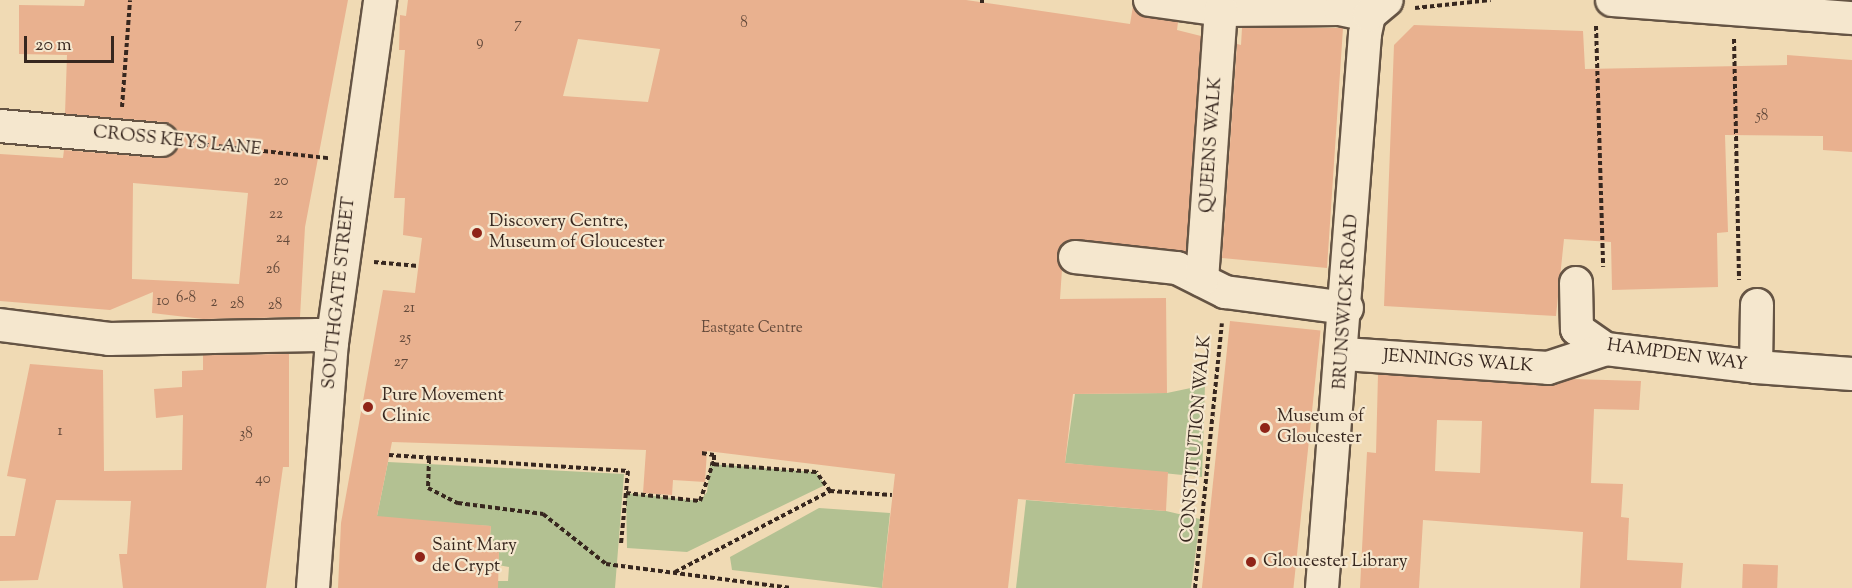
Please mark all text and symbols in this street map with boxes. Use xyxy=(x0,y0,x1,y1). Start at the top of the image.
house number: 8 xyxy=(740,15,748,33)
house number: 7 xyxy=(514,16,522,34)
scale bar xyxy=(27,24,117,62)
text: 20 m xyxy=(35,33,72,59)
house number: 9 xyxy=(476,34,484,52)
street label: QUEENS WALK xyxy=(1196,76,1228,214)
house number: 58 xyxy=(1756,108,1768,126)
street label: CROSS KEYS LANE xyxy=(92,122,262,162)
house number: 20 xyxy=(274,173,288,191)
street label: SOUTHGATE STREET xyxy=(319,196,361,390)
house number: 22 xyxy=(269,206,283,224)
place label: Discovery Centre, Museum of Gloucester xyxy=(489,212,665,254)
street label: BRUNSWICK ROAD xyxy=(1330,214,1364,390)
marker: Discovery Centre, Museum of Gloucester xyxy=(470,226,484,240)
house number: 24 xyxy=(276,230,290,248)
house number: 26 xyxy=(266,261,280,279)
house number: 6-8 xyxy=(176,290,196,308)
house number: 10 xyxy=(157,293,169,311)
house number: 2 xyxy=(210,294,218,312)
house number: 28 xyxy=(230,296,244,314)
house number: 28 xyxy=(268,297,282,315)
house number: 21 xyxy=(403,300,415,318)
house number: Eastgate Centre xyxy=(701,320,803,338)
house number: 25 xyxy=(399,330,411,348)
street label: CONSTITUTION WALK xyxy=(1177,334,1217,544)
street label: HAMPDEN WAY xyxy=(1606,335,1748,377)
street label: JENNINGS WALK xyxy=(1382,346,1534,378)
house number: 27 xyxy=(394,354,408,372)
place label: Pure Movement Clinic xyxy=(382,386,504,428)
marker: Pure Movement Clinic xyxy=(359,398,377,416)
place label: Museum of Gloucester xyxy=(1277,407,1364,450)
marker: Museum of Gloucester xyxy=(1258,421,1272,435)
house number: 1 xyxy=(57,423,63,441)
house number: 38 xyxy=(239,426,253,444)
house number: 40 xyxy=(255,471,271,489)
place label: Saint Mary de Crypt xyxy=(432,536,517,578)
marker: Saint Mary de Crypt xyxy=(413,550,427,564)
place label: Gloucester Library xyxy=(1263,551,1408,573)
marker: Gloucester Library xyxy=(1244,555,1258,569)

